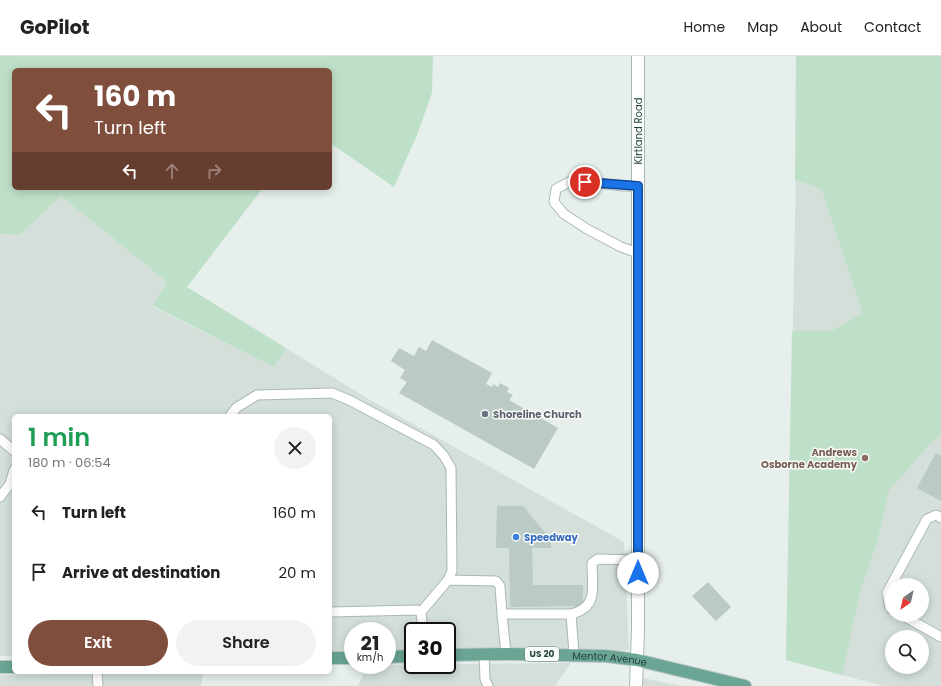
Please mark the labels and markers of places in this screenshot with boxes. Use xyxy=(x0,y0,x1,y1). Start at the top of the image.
pin xyxy=(568,165,602,199)
place label: Shoreline Church xyxy=(493,407,582,422)
marker: Shoreline Church xyxy=(480,409,490,419)
place label: Andrews Osborne Academy xyxy=(761,445,858,472)
marker: Andrews Osborne Academy xyxy=(860,453,870,463)
place label: Speedway xyxy=(524,530,578,545)
marker: Speedway xyxy=(511,532,521,542)

